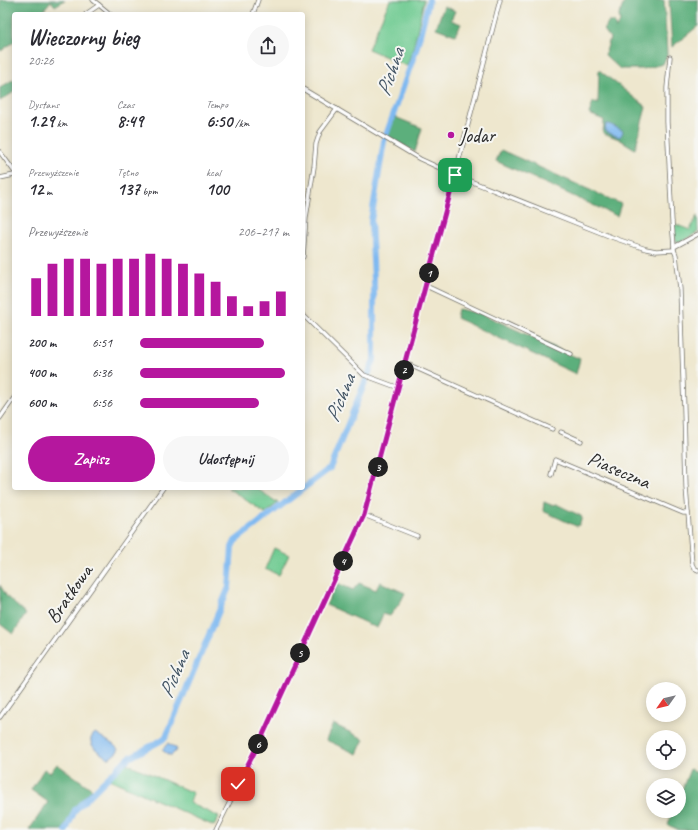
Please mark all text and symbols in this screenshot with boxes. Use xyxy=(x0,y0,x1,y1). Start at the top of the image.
text: Wieczorny bieg xyxy=(28,24,139,52)
button: share xyxy=(247,25,289,67)
water label: Pichna xyxy=(370,42,411,99)
text: 20:26 xyxy=(28,53,54,69)
text: Dystans xyxy=(28,97,59,111)
text: Czas xyxy=(117,97,134,111)
text: Tempo xyxy=(206,97,228,111)
text: 1.29 xyxy=(28,111,54,132)
text: 8:49 xyxy=(117,111,143,132)
text: 6:50 xyxy=(206,111,232,132)
text: km xyxy=(54,116,68,130)
text: /km xyxy=(232,116,249,130)
place label: Jodar xyxy=(458,123,497,148)
marker: Jodar xyxy=(446,130,456,140)
pin xyxy=(438,158,472,192)
icon: arrive xyxy=(444,164,466,186)
text: Przewyższenie xyxy=(28,165,78,179)
text: Tętno xyxy=(117,165,138,179)
text: kcal xyxy=(206,165,221,179)
text: 12 xyxy=(28,179,43,200)
text: 137 xyxy=(117,179,140,200)
text: 100 xyxy=(206,179,229,200)
text: m xyxy=(43,184,52,198)
text: bpm xyxy=(140,184,158,198)
text: Przewyższenie xyxy=(28,224,88,240)
text: 206–217 m xyxy=(238,224,289,240)
pin: 1 xyxy=(419,263,439,283)
text: 1 xyxy=(427,266,431,280)
text: 200 m xyxy=(28,335,56,351)
text: 6:51 xyxy=(92,335,112,351)
pin: 2 xyxy=(394,360,414,380)
text: 2 xyxy=(402,363,406,377)
text: 400 m xyxy=(28,365,56,381)
text: 6:36 xyxy=(92,365,112,381)
water label: Pichna xyxy=(319,368,362,425)
text: 600 m xyxy=(28,395,56,411)
text: 6:56 xyxy=(92,395,112,411)
button: Zapisz xyxy=(28,436,155,482)
button: Udostępnij xyxy=(163,436,289,482)
street label: Piaseczna xyxy=(584,446,655,495)
pin: 3 xyxy=(368,457,388,477)
text: 3 xyxy=(376,460,380,474)
pin: 4 xyxy=(333,551,353,571)
text: 4 xyxy=(341,554,345,568)
street label: Bratkowa xyxy=(40,558,99,628)
pin: 5 xyxy=(290,643,310,663)
water label: Pichna xyxy=(153,644,196,702)
text: 5 xyxy=(298,646,302,660)
north arrow xyxy=(646,682,686,722)
map controls xyxy=(646,682,686,818)
button: locate xyxy=(646,730,686,770)
pin: 6 xyxy=(248,734,268,754)
text: 6 xyxy=(255,737,261,751)
pin xyxy=(221,767,255,801)
icon: check xyxy=(227,773,249,795)
button: layers xyxy=(646,778,686,818)

